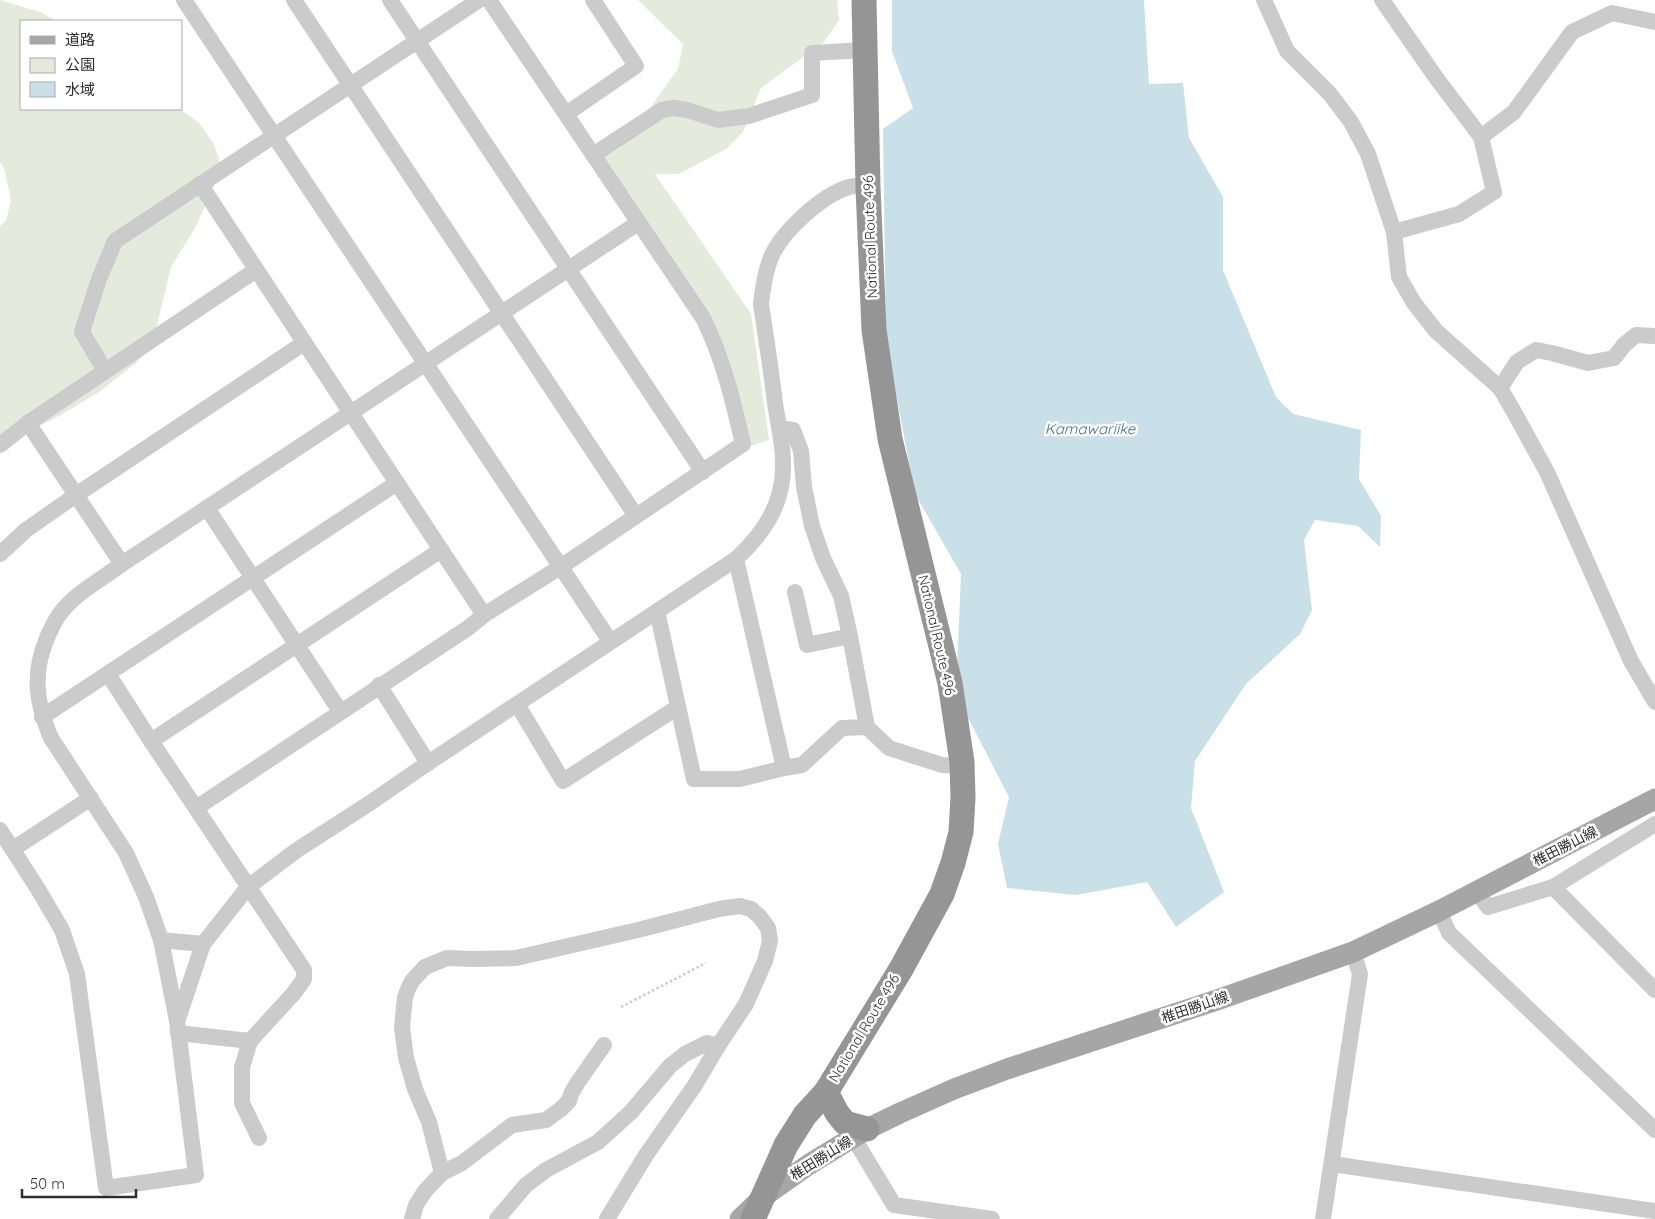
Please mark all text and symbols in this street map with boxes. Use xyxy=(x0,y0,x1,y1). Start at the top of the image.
legend xyxy=(20,20,182,110)
text: 道路 xyxy=(65,30,95,49)
text: 公園 xyxy=(65,55,95,74)
text: 水域 xyxy=(65,80,95,99)
street label: National Route 496 xyxy=(859,175,881,299)
water label: Kamawariike xyxy=(1045,419,1136,438)
street label: National Route 496 xyxy=(914,573,960,697)
street label: 椎田勝山線 xyxy=(1530,822,1600,870)
street label: National Route 496 xyxy=(825,970,904,1085)
street label: 椎田勝山線 xyxy=(1159,987,1231,1027)
street label: 椎田勝山線 xyxy=(787,1132,855,1184)
scale bar xyxy=(22,1166,136,1198)
text: 50 m xyxy=(30,1174,65,1193)

